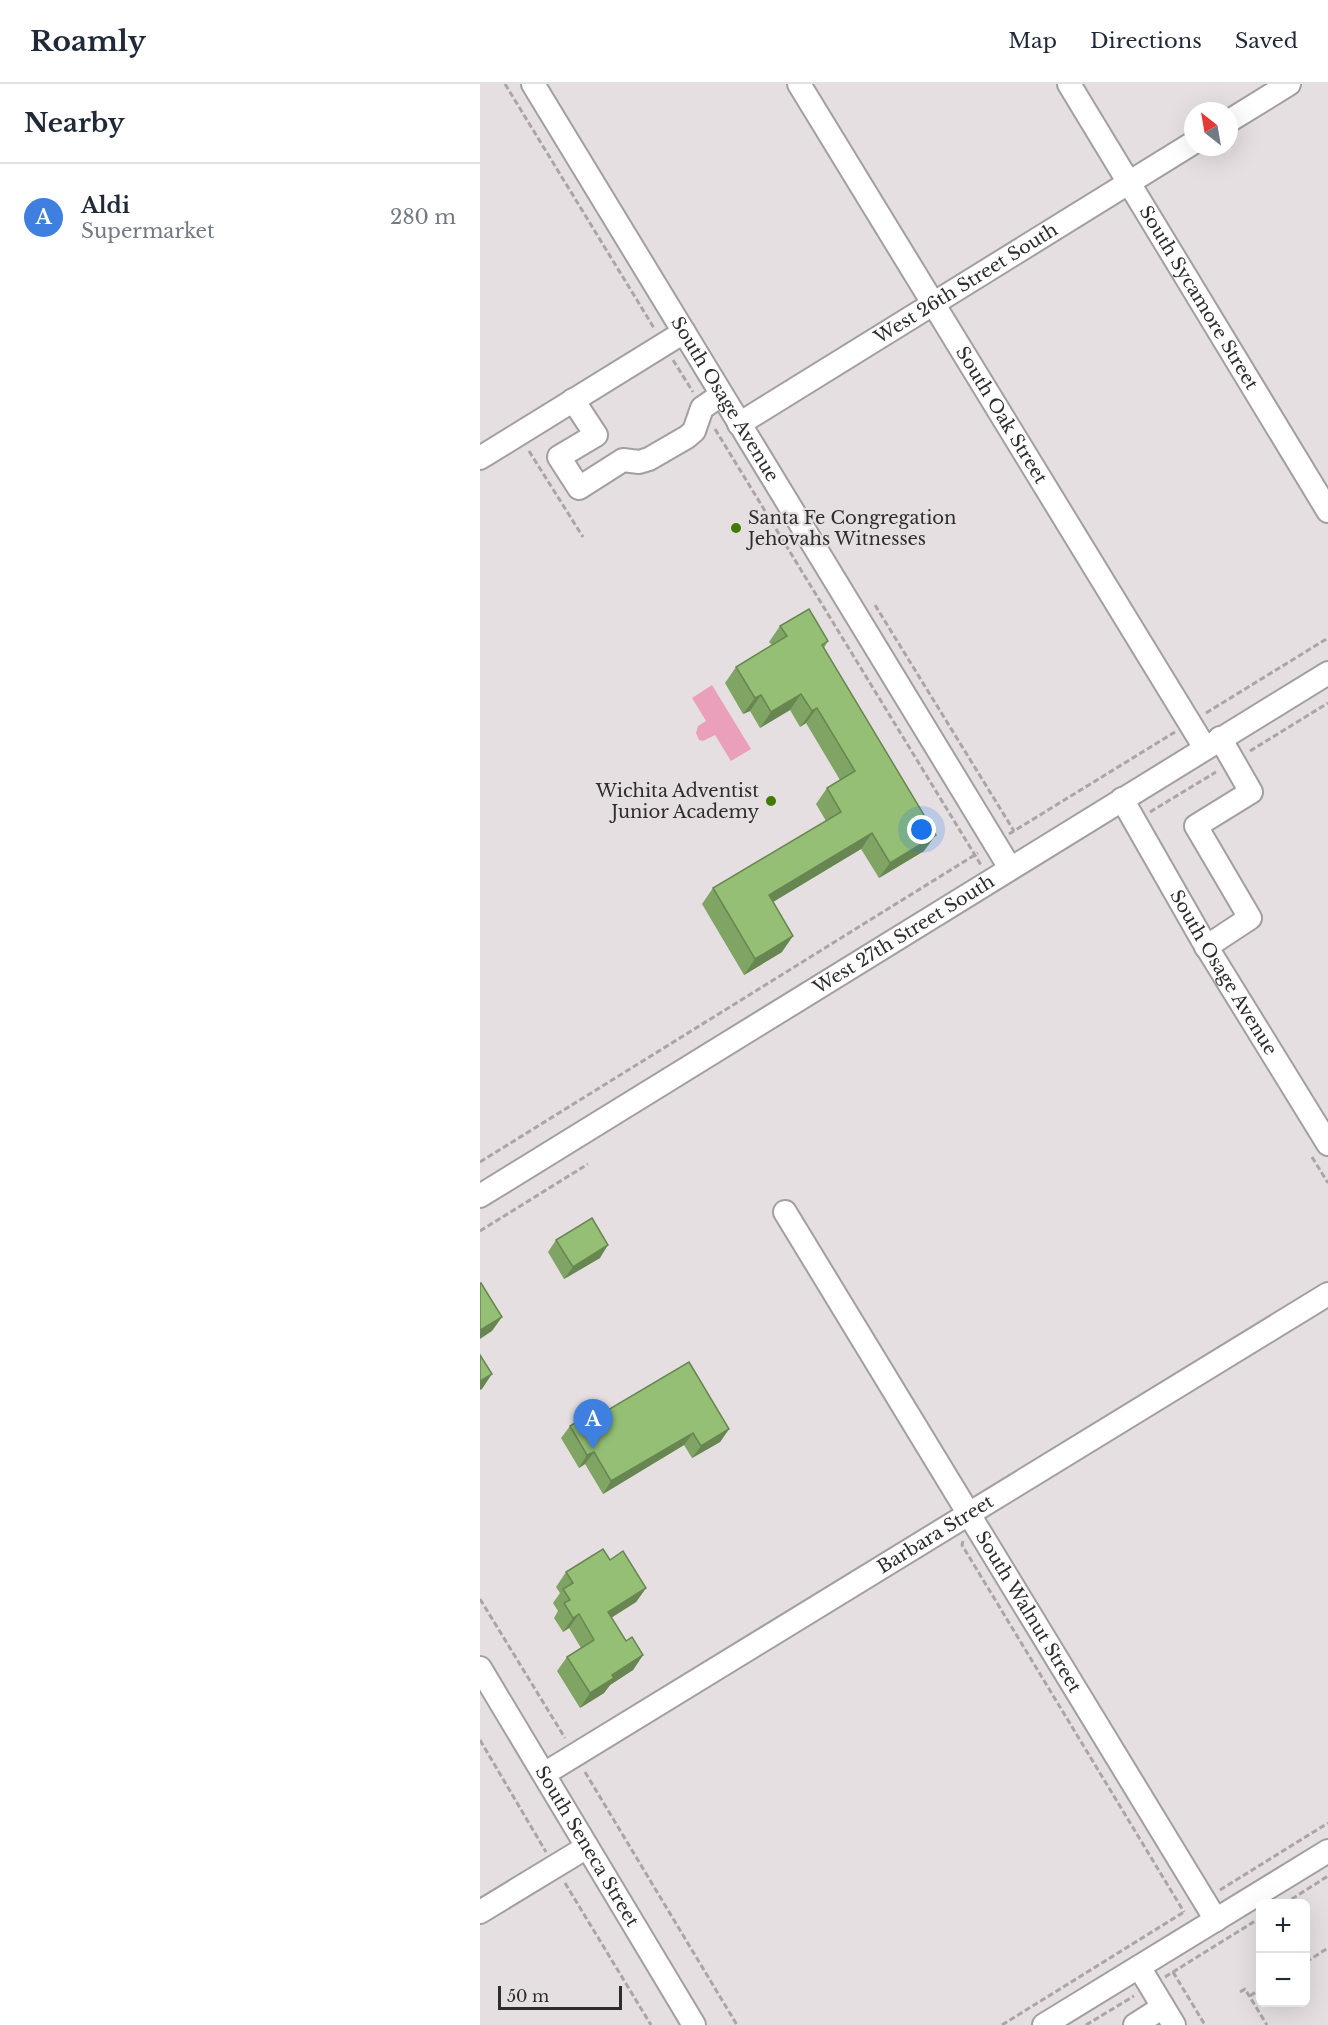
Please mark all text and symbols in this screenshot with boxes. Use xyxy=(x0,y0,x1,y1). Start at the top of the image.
text: Roamly xyxy=(30,24,146,59)
text: Map xyxy=(1008,28,1057,54)
text: Directions xyxy=(1090,28,1202,54)
text: Saved xyxy=(1235,28,1298,54)
north arrow xyxy=(1184,102,1238,156)
text: Nearby xyxy=(24,107,125,139)
text: Aldi xyxy=(81,192,130,219)
street label: South Sycamore Street xyxy=(1135,202,1263,394)
text: A xyxy=(35,205,52,229)
text: 280 m xyxy=(390,205,456,229)
text: Supermarket xyxy=(81,219,215,243)
street label: West 26th Street South xyxy=(870,219,1062,349)
street label: South Osage Avenue xyxy=(666,313,783,486)
street label: South Oak Street xyxy=(951,342,1052,488)
place label: Santa Fe Congregation Jehovahs Witnesses xyxy=(746,507,957,550)
marker: Santa Fe Congregation Jehovahs Witnesses xyxy=(729,521,743,535)
place label: Wichita Adventist Junior Academy xyxy=(595,780,759,823)
marker: Wichita Adventist Junior Academy xyxy=(764,794,778,808)
your location xyxy=(907,815,936,844)
street label: West 27th Street South xyxy=(808,870,999,999)
street label: South Osage Avenue xyxy=(1165,886,1282,1059)
pin: A xyxy=(574,1400,612,1449)
street label: Barbara Street xyxy=(873,1490,998,1578)
street label: South Walnut Street xyxy=(971,1527,1086,1697)
street label: South Seneca Street xyxy=(530,1762,644,1931)
map controls xyxy=(1256,1899,1310,2007)
button: + xyxy=(1256,1899,1310,1953)
button: − xyxy=(1256,1953,1310,2007)
scale bar xyxy=(498,1983,622,2010)
text: 50 m xyxy=(507,1986,549,2006)

